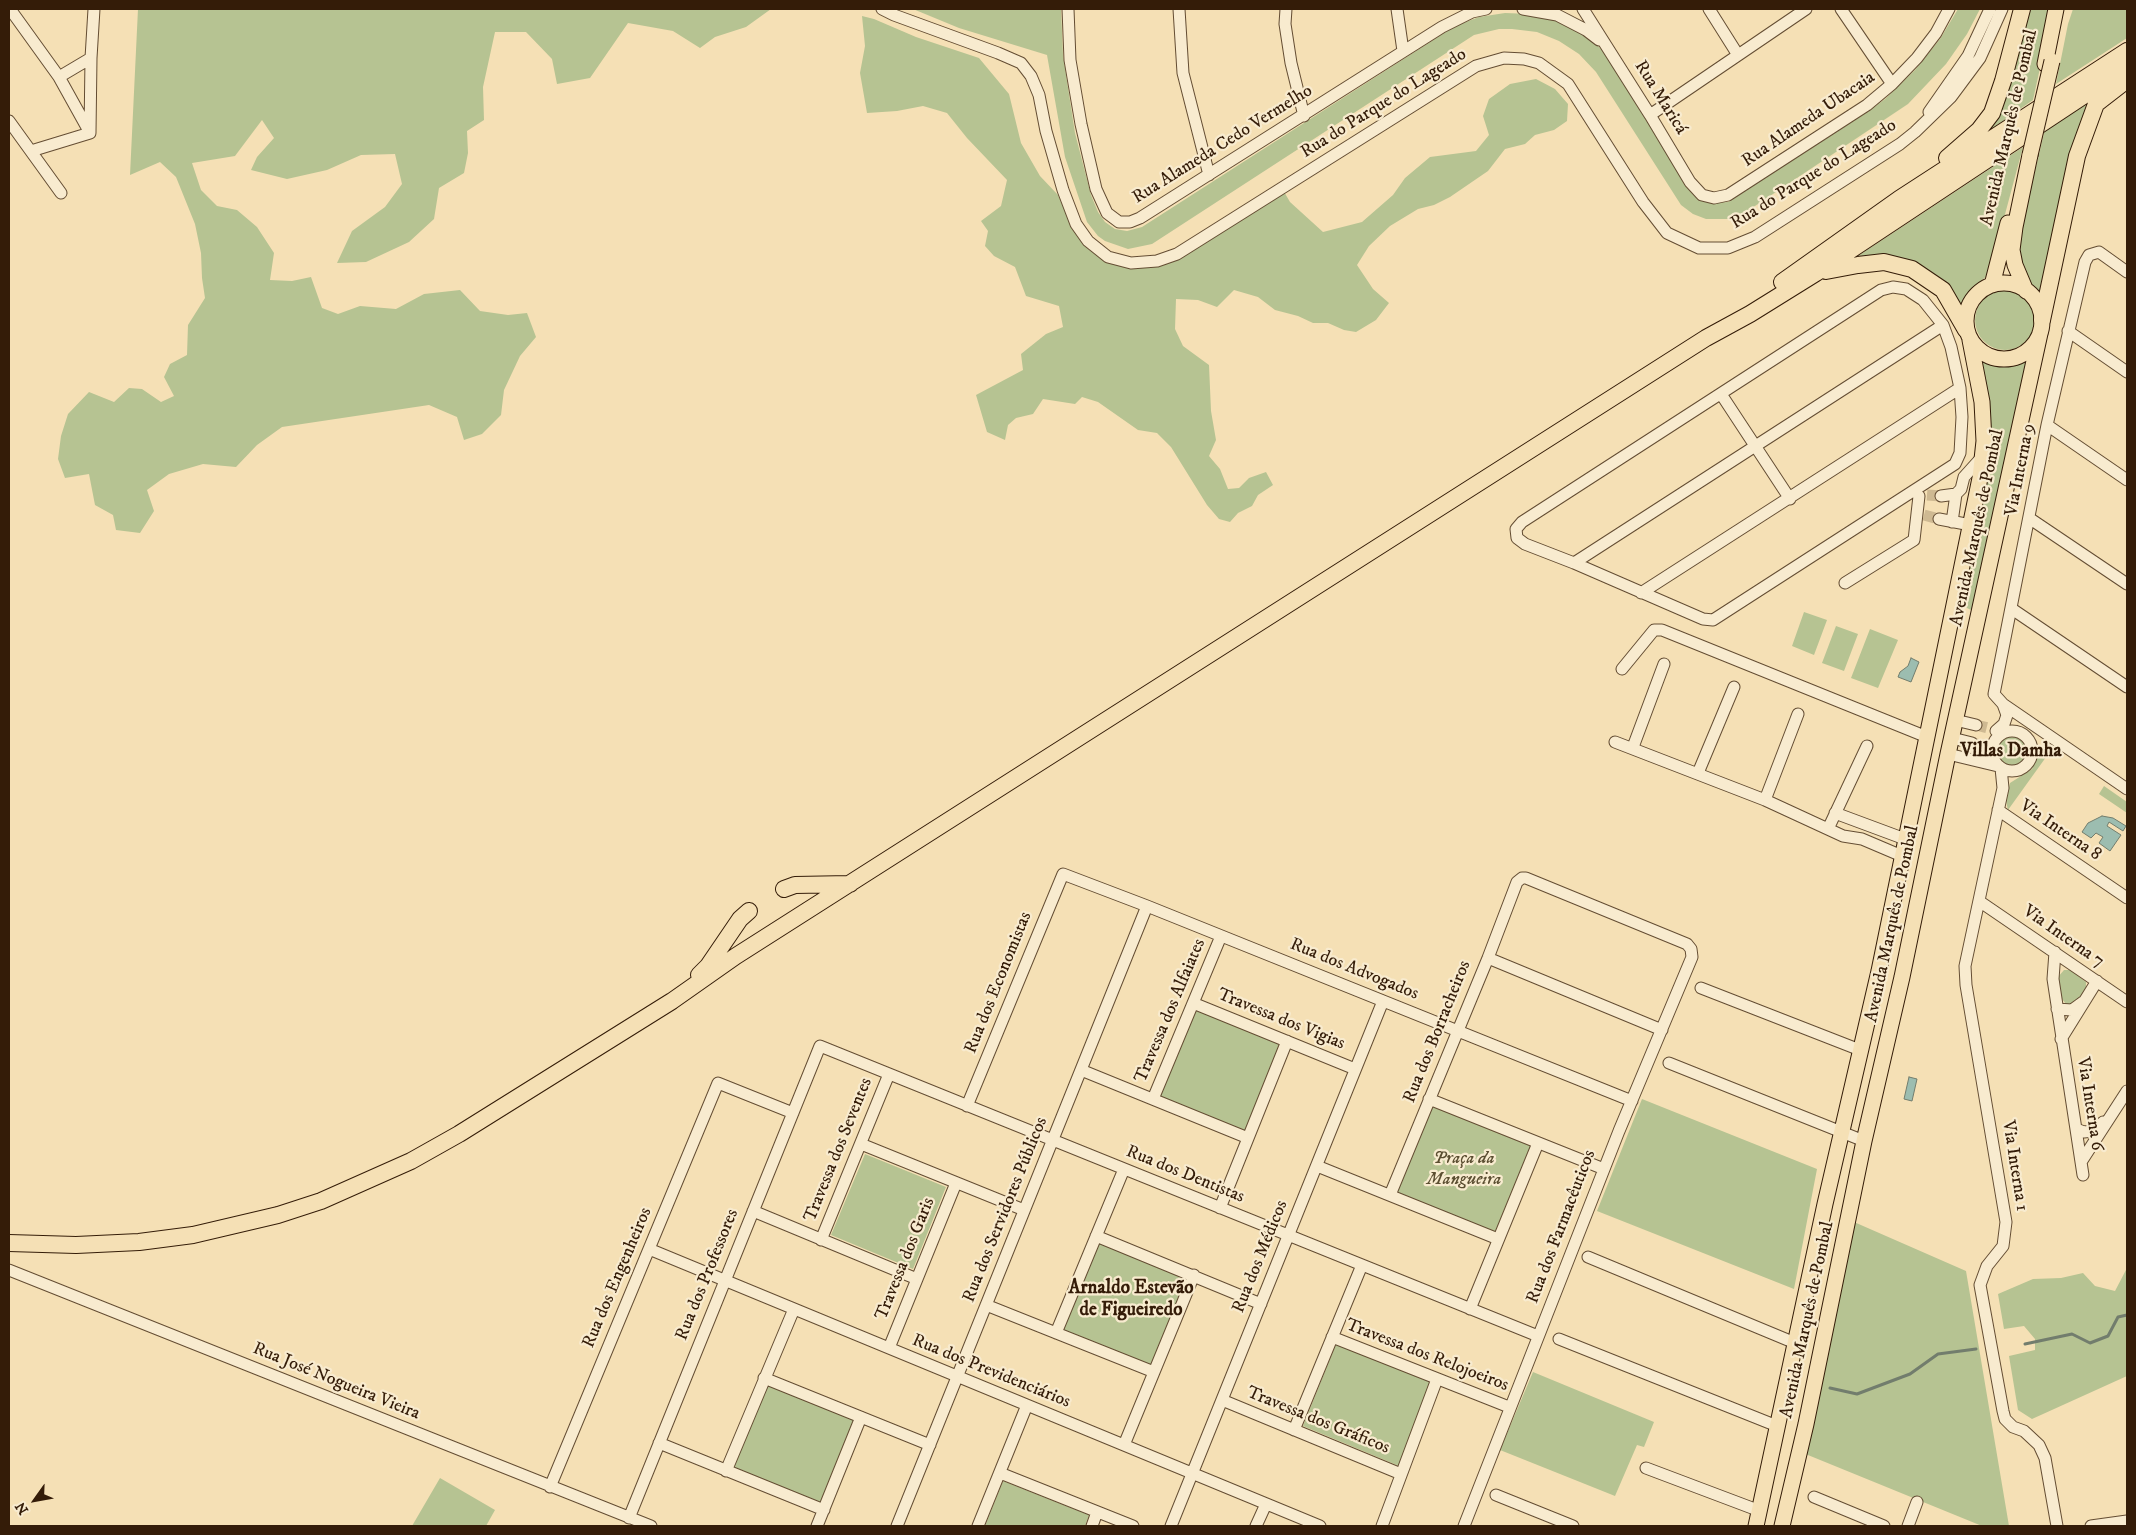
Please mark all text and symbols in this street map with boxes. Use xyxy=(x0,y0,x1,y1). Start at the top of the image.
street label: Avenida Marquês de Pombal xyxy=(1977,28,2043,228)
street label: Rua do Parque do Lageado xyxy=(1297,44,1471,164)
street label: Rua Maricá xyxy=(1629,57,1691,139)
street label: Rua Alameda Ubacaia xyxy=(1738,67,1880,173)
street label: Rua Alameda Cedo Vermelho xyxy=(1129,81,1317,209)
street label: Rua do Parque do Lageado xyxy=(1727,115,1901,235)
street label: Via Interna 9 xyxy=(2001,422,2041,518)
street label: Avenida Marquês de Pombal xyxy=(1947,428,2009,628)
district label: Villas Damha xyxy=(1960,741,2062,763)
street label: Via Interna 8 xyxy=(2015,796,2105,866)
street label: Avenida Marquês de Pombal xyxy=(1862,824,1924,1024)
street label: Via Interna 7 xyxy=(2018,901,2108,973)
street label: Rua dos Economistas xyxy=(961,909,1037,1057)
street label: Rua dos Advogados xyxy=(1286,934,1422,1006)
street label: Travessa dos Alfaiates xyxy=(1131,936,1211,1086)
street label: Rua dos Borracheiros xyxy=(1400,958,1476,1106)
street label: Travessa dos Vigias xyxy=(1214,985,1348,1055)
street label: Via Interna 6 xyxy=(2071,1056,2107,1152)
street label: Travessa dos Seventes xyxy=(800,1075,878,1225)
street label: Rua dos Servidores Públicos xyxy=(959,1114,1053,1306)
street label: Via Interna 1 xyxy=(1996,1119,2032,1213)
street label: Rua dos Dentistas xyxy=(1123,1141,1247,1209)
street label: Rua dos Farmacêuticos xyxy=(1523,1147,1601,1307)
park label: Praça da Mangueira xyxy=(1427,1148,1501,1190)
street label: Travessa dos Garis xyxy=(872,1195,940,1323)
street label: Rua dos Médicos xyxy=(1229,1198,1293,1316)
street label: Rua dos Engenheiros xyxy=(579,1205,657,1351)
street label: Rua dos Professores xyxy=(672,1206,744,1344)
street label: Avenida Marquês de Pombal xyxy=(1777,1220,1839,1420)
district label: Arnaldo Estevão de Figueiredo xyxy=(1068,1278,1194,1322)
street label: Travessa dos Relojoeiros xyxy=(1343,1315,1511,1397)
street label: Rua dos Previdenciários xyxy=(909,1330,1073,1414)
street label: Rua José Nogueira Vieira xyxy=(249,1339,423,1425)
street label: Travessa dos Gráficos xyxy=(1243,1382,1393,1460)
north arrow xyxy=(10,1475,60,1525)
text: N xyxy=(12,1498,33,1518)

